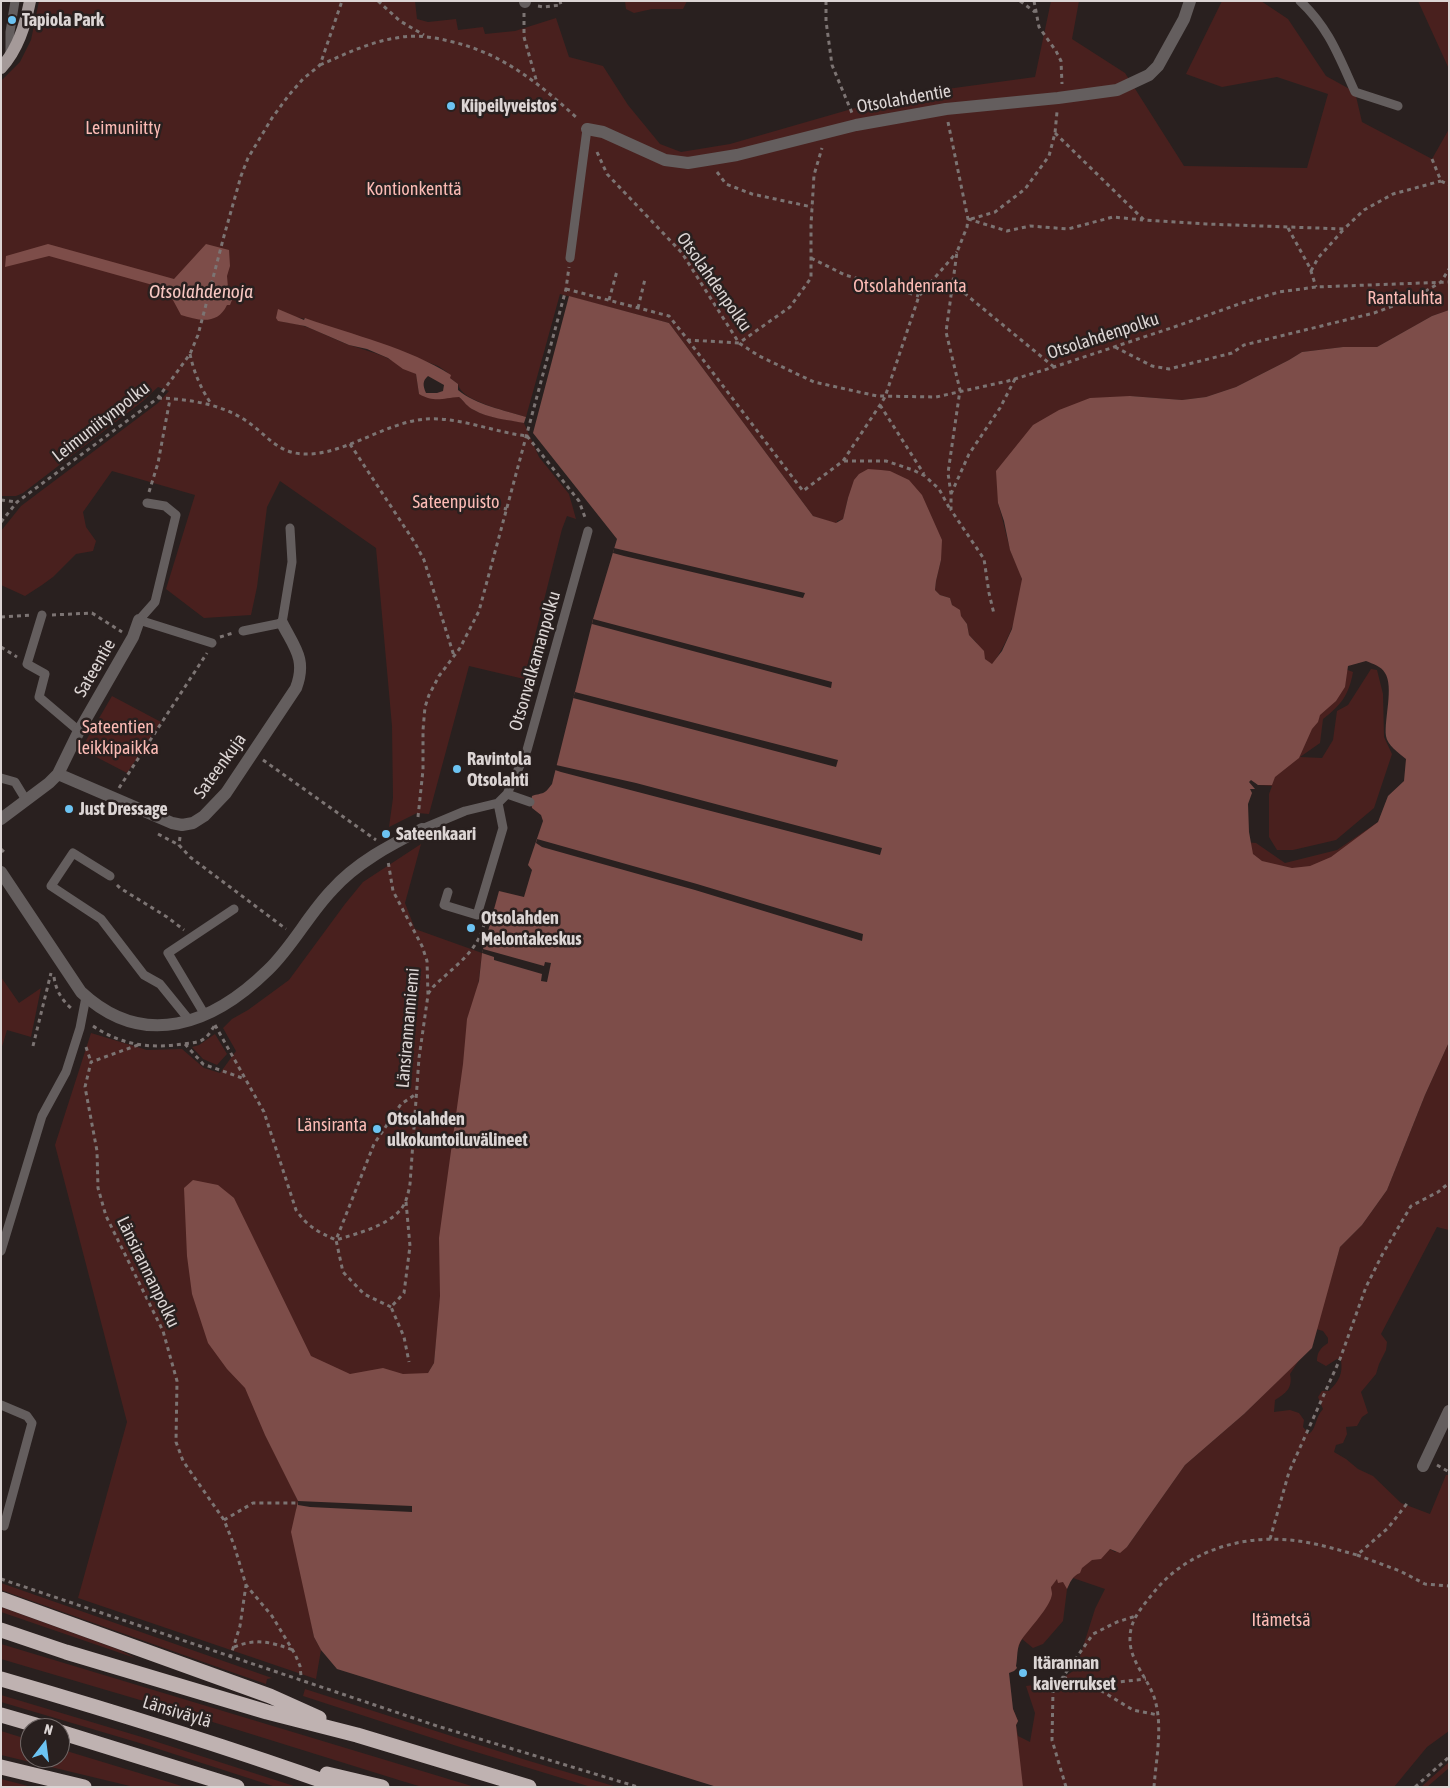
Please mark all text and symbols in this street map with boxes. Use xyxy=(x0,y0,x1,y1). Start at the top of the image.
place label: Tapiola Park xyxy=(22,9,104,31)
marker: Tapiola Park xyxy=(6,14,18,26)
street label: Otsolahdentie xyxy=(855,80,953,118)
place label: Kiipeilyveistos xyxy=(461,95,557,117)
marker: Kiipeilyveistos xyxy=(445,100,457,112)
park label: Leimuniitty xyxy=(85,117,161,139)
park label: Kontionkenttä xyxy=(366,178,462,200)
street label: Otsolahdenpolku xyxy=(672,228,756,336)
park label: Otsolahdenranta xyxy=(853,275,967,297)
water label: Otsolahdenoja xyxy=(149,281,253,303)
park label: Rantaluhta xyxy=(1367,287,1443,309)
street label: Otsolahdenpolku xyxy=(1044,308,1162,364)
street label: Leimuniitynpolku xyxy=(48,377,154,467)
park label: Sateenpuisto xyxy=(412,491,500,513)
street label: Otsonvalkamanpolku xyxy=(505,589,565,733)
street label: Sateentie xyxy=(70,635,120,701)
park label: Sateentien leikkipaikka xyxy=(77,716,159,759)
street label: Sateenkuja xyxy=(189,729,251,803)
place label: Ravintola Otsolahti xyxy=(467,748,531,791)
marker: Ravintola Otsolahti xyxy=(451,763,463,775)
place label: Just Dressage xyxy=(79,798,168,820)
marker: Just Dressage xyxy=(63,803,75,815)
place label: Sateenkaari xyxy=(396,823,476,845)
marker: Sateenkaari xyxy=(380,828,392,840)
place label: Otsolahden Melontakeskus xyxy=(481,907,582,950)
marker: Otsolahden Melontakeskus xyxy=(465,922,477,934)
street label: Länsirannanniemi xyxy=(392,967,424,1089)
place label: Otsolahden ulkokuntoiluvälineet xyxy=(387,1108,528,1150)
park label: Länsiranta xyxy=(297,1114,367,1136)
marker: Otsolahden ulkokuntoiluvälineet xyxy=(371,1123,383,1135)
street label: Länsirannanpolku xyxy=(112,1213,184,1331)
park label: Itämetsä xyxy=(1251,1609,1311,1631)
place label: Itärannan kaiverrukset xyxy=(1033,1652,1116,1695)
marker: Itärannan kaiverrukset xyxy=(1017,1667,1029,1679)
street label: Länsiväylä xyxy=(140,1691,214,1733)
north arrow xyxy=(20,1718,70,1768)
text: N xyxy=(43,1721,55,1738)

